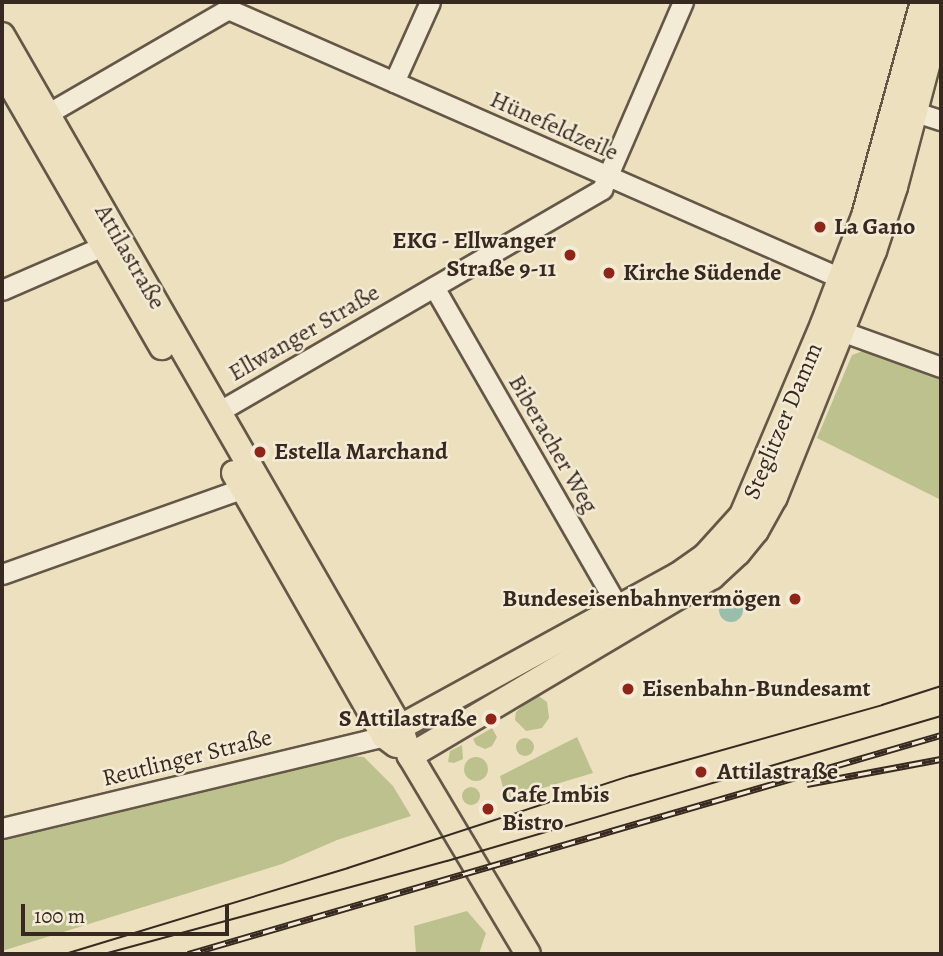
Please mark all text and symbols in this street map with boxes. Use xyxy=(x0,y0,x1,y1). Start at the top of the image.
street label: Hünefeldzeile xyxy=(486,85,622,167)
street label: Attilastraße xyxy=(88,199,172,315)
place label: La Gano xyxy=(834,213,915,241)
marker: La Gano xyxy=(812,219,828,235)
place label: EKG - Ellwanger Straße 9-11 xyxy=(391,227,556,283)
marker: EKG - Ellwanger Straße 9-11 xyxy=(562,247,578,263)
place label: Kirche Südende xyxy=(623,259,781,287)
marker: Kirche Südende xyxy=(601,265,617,281)
street label: Ellwanger Straße xyxy=(224,278,384,388)
street label: Steglitzer Damm xyxy=(737,338,829,504)
street label: Biberacher Weg xyxy=(502,370,604,518)
place label: Estella Marchand xyxy=(274,438,448,466)
marker: Estella Marchand xyxy=(252,444,268,460)
place label: Bundeseisenbahnvermögen xyxy=(502,585,781,613)
marker: Bundeseisenbahnvermögen xyxy=(787,591,803,607)
place label: Eisenbahn-Bundesamt xyxy=(642,675,870,703)
marker: Eisenbahn-Bundesamt xyxy=(620,681,636,697)
place label: S Attilastraße xyxy=(339,705,477,733)
marker: S Attilastraße xyxy=(483,711,499,727)
street label: Reutlinger Straße xyxy=(99,723,275,793)
place label: Attilastraße xyxy=(717,758,838,786)
marker: Attilastraße xyxy=(691,762,711,782)
place label: Cafe Imbis Bistro xyxy=(502,781,609,837)
marker: Cafe Imbis Bistro xyxy=(480,801,496,817)
scale bar xyxy=(24,890,233,934)
text: 100 m xyxy=(34,902,85,930)

